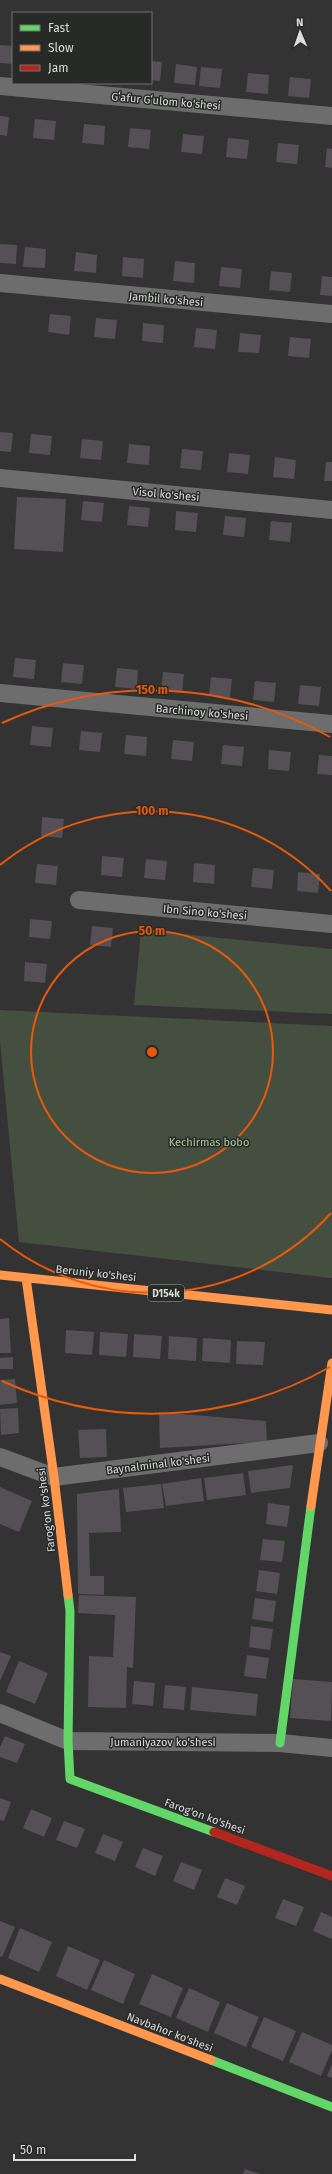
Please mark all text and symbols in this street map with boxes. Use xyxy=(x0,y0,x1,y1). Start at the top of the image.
legend xyxy=(12,12,152,84)
north arrow xyxy=(280,12,320,52)
text: N xyxy=(296,16,304,29)
text: Fast xyxy=(48,21,70,35)
text: Slow xyxy=(48,41,74,55)
text: Jam xyxy=(48,61,68,75)
street label: Gʻafur Gʻulom ko'shesi xyxy=(111,90,221,113)
street label: Jambil ko'shesi xyxy=(128,290,204,309)
street label: Visol ko'shesi xyxy=(132,485,200,504)
text: 150 m xyxy=(136,683,168,697)
street label: Barchinoy ko'shesi xyxy=(155,702,249,723)
text: 100 m xyxy=(136,804,168,818)
street label: Ibn Sino ko'shesi xyxy=(163,902,247,923)
text: 50 m xyxy=(139,924,165,938)
centre of rings xyxy=(145,1045,159,1059)
park label: Kechirmas bobo xyxy=(169,1136,249,1149)
street label: Beruniy ko'shesi xyxy=(55,1263,137,1284)
road number: D154k xyxy=(148,1285,184,1301)
street label: Baynalminal ko'shesi xyxy=(105,1452,211,1477)
street label: Farog'on ko'shesi xyxy=(35,1467,58,1553)
street label: Jumaniyazov ko'shesi xyxy=(110,1736,216,1749)
street label: Farog'on ko'shesi xyxy=(163,1796,247,1837)
street label: Navbahor ko'shesi xyxy=(125,2010,215,2055)
scale bar xyxy=(14,2136,135,2162)
text: 50 m xyxy=(20,2143,46,2157)

